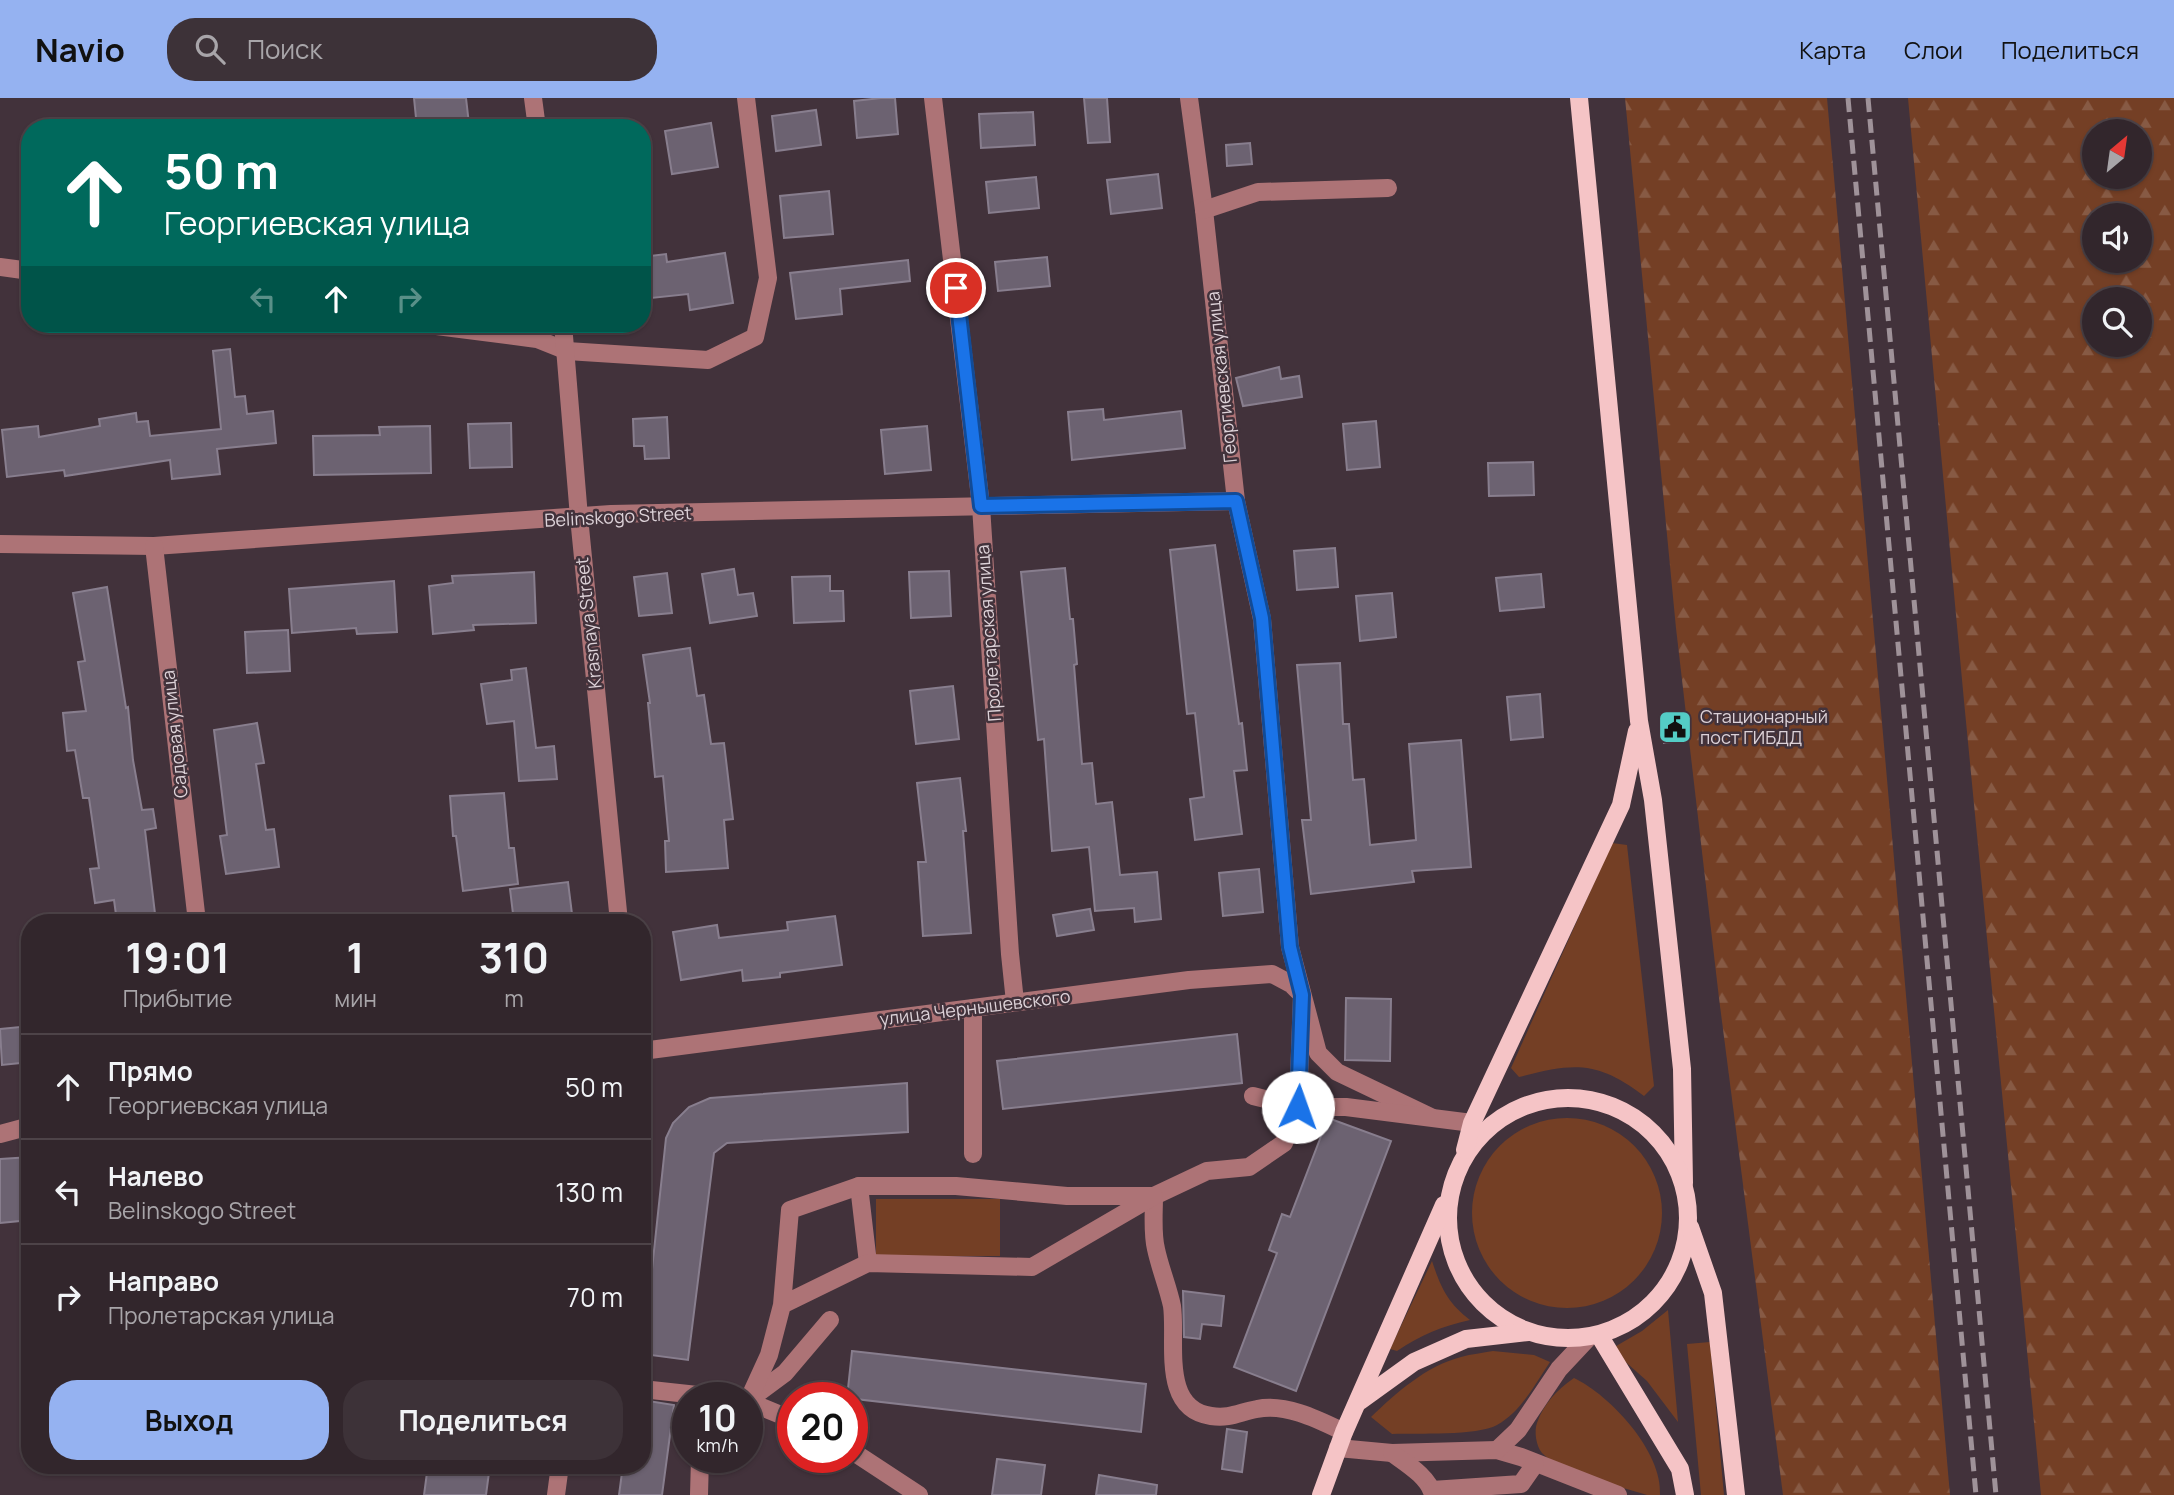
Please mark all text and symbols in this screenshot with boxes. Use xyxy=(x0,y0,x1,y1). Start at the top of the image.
search box xyxy=(167,18,657,81)
text: Navio xyxy=(35,27,125,72)
icon: search xyxy=(191,30,229,68)
text: Поиск xyxy=(247,31,322,67)
text: Карта xyxy=(1799,33,1866,66)
text: Слои xyxy=(1904,33,1963,66)
text: Поделиться xyxy=(2001,33,2139,66)
north arrow xyxy=(2082,119,2152,189)
map controls xyxy=(2082,119,2152,357)
text: 50 m xyxy=(164,137,279,204)
icon: ahead xyxy=(49,147,140,238)
text: Георгиевская улица xyxy=(164,201,470,245)
button: sound xyxy=(2082,203,2152,273)
pin xyxy=(926,258,986,318)
icon: arrive xyxy=(937,269,975,307)
icon: left xyxy=(244,280,282,318)
icon: ahead xyxy=(317,280,355,318)
icon: right xyxy=(390,280,428,318)
button: search xyxy=(2082,287,2152,357)
street label: Георгиевская улица xyxy=(1200,290,1242,464)
street label: Belinskogo Street xyxy=(544,500,692,532)
street label: Пролетарская улица xyxy=(970,544,1006,722)
street label: Krasnaya Street xyxy=(569,556,607,690)
street label: Садовая улица xyxy=(155,669,193,799)
place label: Стационарный пост ГИБДД xyxy=(1700,704,1828,749)
public building icon: Стационарный пост ГИБДД xyxy=(1656,708,1694,746)
text: 19:01 xyxy=(125,928,230,986)
text: 1 xyxy=(346,928,365,986)
text: 310 xyxy=(479,928,549,986)
text: Прибытие xyxy=(123,982,232,1014)
text: мин xyxy=(334,982,377,1014)
text: m xyxy=(504,982,524,1014)
street label: улица Чернышевского xyxy=(878,983,1072,1031)
text: Прямо xyxy=(108,1053,193,1089)
icon: ahead xyxy=(49,1068,87,1106)
text: 50 m xyxy=(565,1069,623,1105)
position arrow xyxy=(1261,1070,1335,1144)
text: Георгиевская улица xyxy=(108,1089,328,1121)
text: Налево xyxy=(108,1158,204,1194)
icon: left xyxy=(49,1173,87,1211)
text: 130 m xyxy=(555,1174,623,1210)
text: Belinskogo Street xyxy=(108,1194,296,1226)
text: Направо xyxy=(108,1263,219,1299)
icon: right xyxy=(49,1278,87,1316)
text: 70 m xyxy=(567,1279,623,1315)
text: Пролетарская улица xyxy=(108,1299,334,1331)
button: Выход xyxy=(49,1380,329,1460)
button: Поделиться xyxy=(343,1380,623,1460)
speed limit sign: 20 xyxy=(777,1382,868,1473)
text: 10 xyxy=(698,1394,737,1442)
text: km/h xyxy=(697,1433,738,1457)

